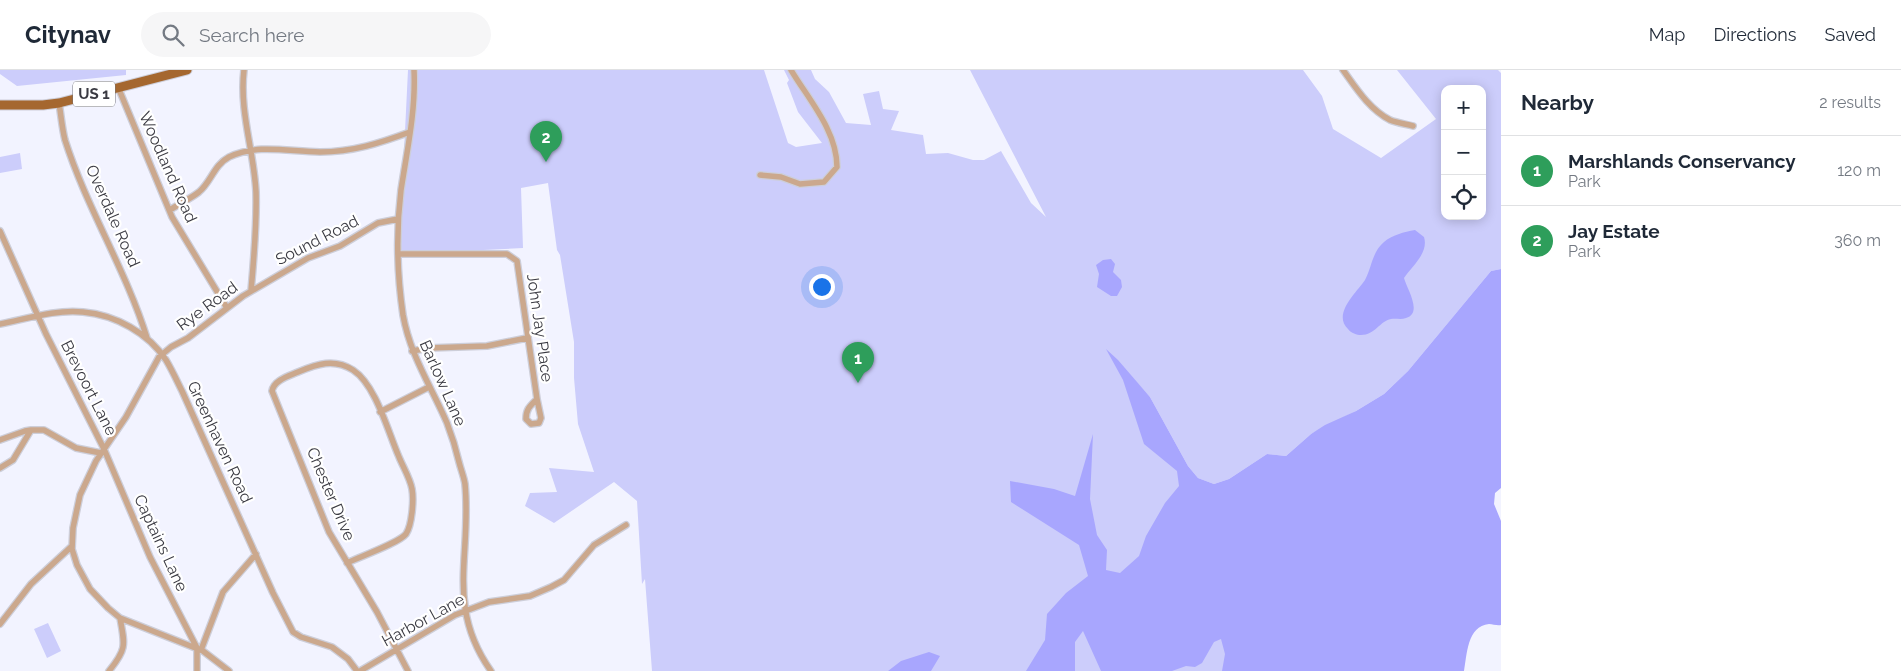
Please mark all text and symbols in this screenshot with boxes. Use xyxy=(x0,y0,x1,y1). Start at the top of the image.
search box xyxy=(141,12,491,57)
text: Citynav xyxy=(25,20,111,49)
icon: search xyxy=(159,21,187,49)
text: Search here xyxy=(199,24,304,46)
text: Map xyxy=(1649,24,1685,45)
text: Directions xyxy=(1713,24,1797,45)
text: Saved xyxy=(1825,24,1876,45)
road number: US 1 xyxy=(73,82,115,106)
map controls xyxy=(1441,85,1486,220)
button: + xyxy=(1441,85,1486,130)
text: Nearby xyxy=(1521,90,1594,115)
text: 2 results xyxy=(1819,93,1881,112)
street label: Woodland Road xyxy=(135,109,201,225)
pin: 2 xyxy=(530,121,562,162)
button: − xyxy=(1441,130,1486,175)
text: Marshlands Conservancy xyxy=(1568,150,1796,172)
text: 1 xyxy=(1533,161,1541,180)
text: 120 m xyxy=(1837,161,1881,180)
street label: Overdale Road xyxy=(82,162,144,270)
text: Park xyxy=(1568,172,1601,191)
button: locate xyxy=(1441,175,1486,220)
street label: Sound Road xyxy=(272,211,362,269)
text: Jay Estate xyxy=(1568,220,1660,242)
text: 2 xyxy=(1532,231,1542,250)
text: 360 m xyxy=(1834,231,1881,250)
text: Park xyxy=(1568,242,1601,261)
street label: John Jay Place xyxy=(523,273,557,383)
your location xyxy=(809,274,835,300)
street label: Rye Road xyxy=(173,278,241,334)
street label: Brevoort Lane xyxy=(57,337,121,439)
street label: Barlow Lane xyxy=(416,337,470,429)
pin: 1 xyxy=(842,342,874,383)
street label: Greenhaven Road xyxy=(183,378,257,506)
street label: Chester Drive xyxy=(303,444,359,544)
street label: Captains Lane xyxy=(130,491,192,595)
street label: Harbor Lane xyxy=(378,589,468,651)

